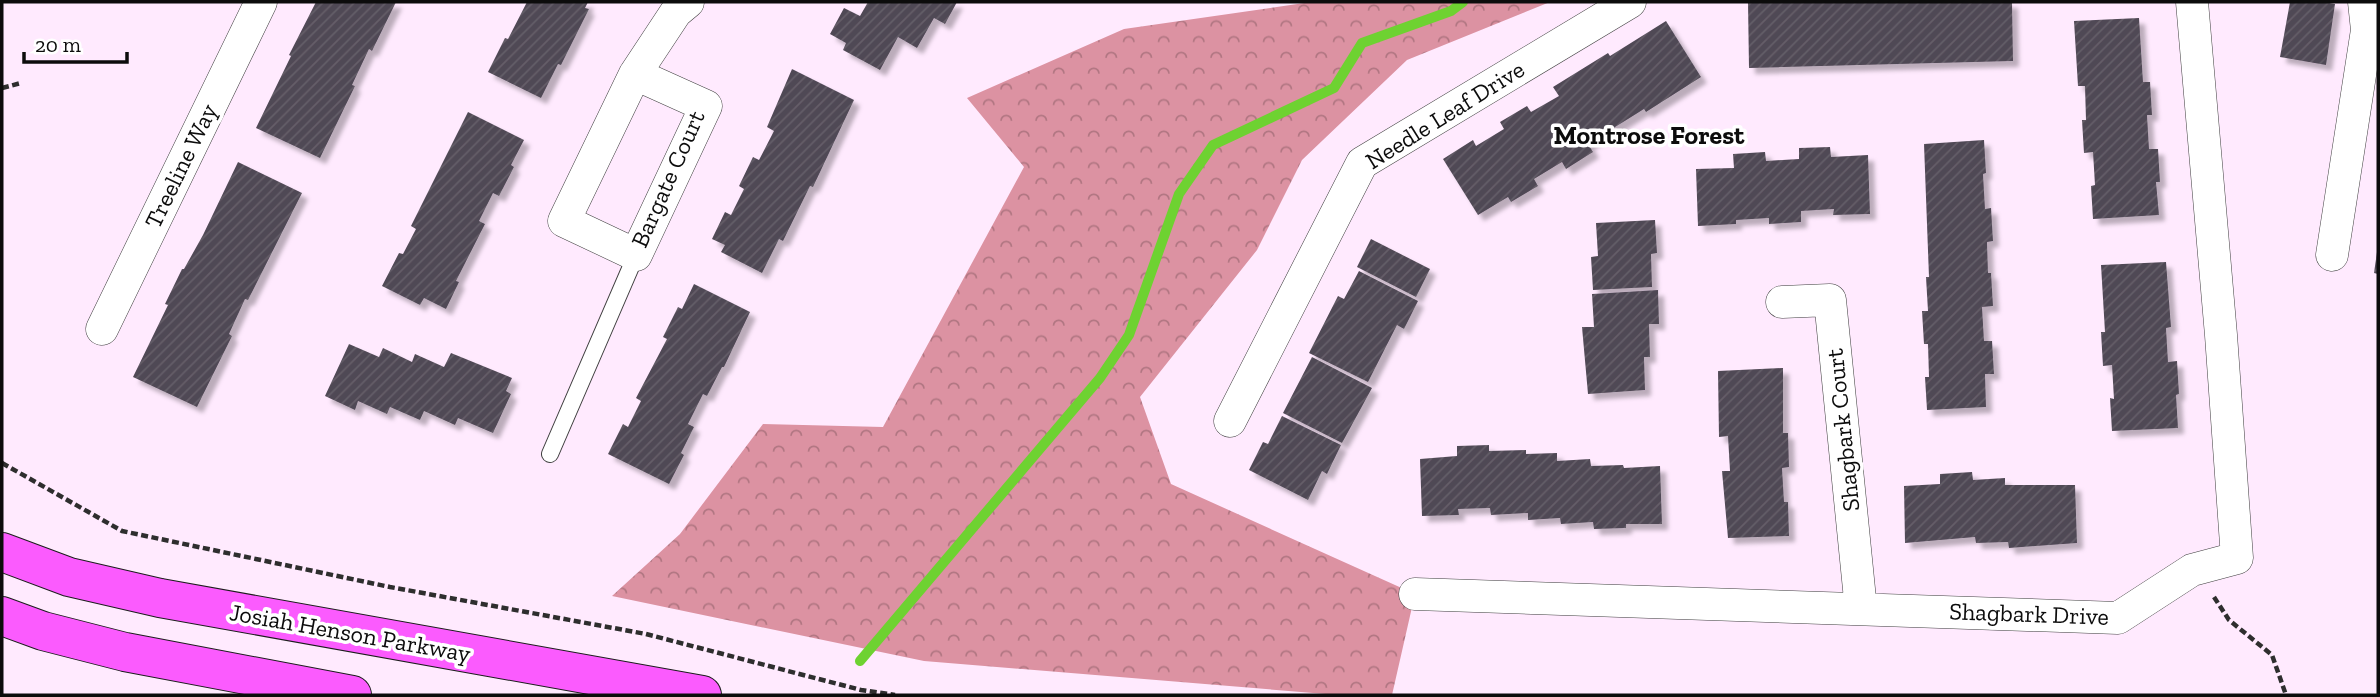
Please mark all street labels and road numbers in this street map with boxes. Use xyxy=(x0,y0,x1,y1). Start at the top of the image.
street label: Needle Leaf Drive xyxy=(1360,54,1529,175)
street label: Treeline Way xyxy=(138,98,223,233)
street label: Bargate Court xyxy=(624,106,711,252)
street label: Shagbark Court xyxy=(1820,347,1865,513)
street label: Shagbark Drive xyxy=(1949,596,2109,631)
street label: Josiah Henson Parkway xyxy=(227,597,474,668)

